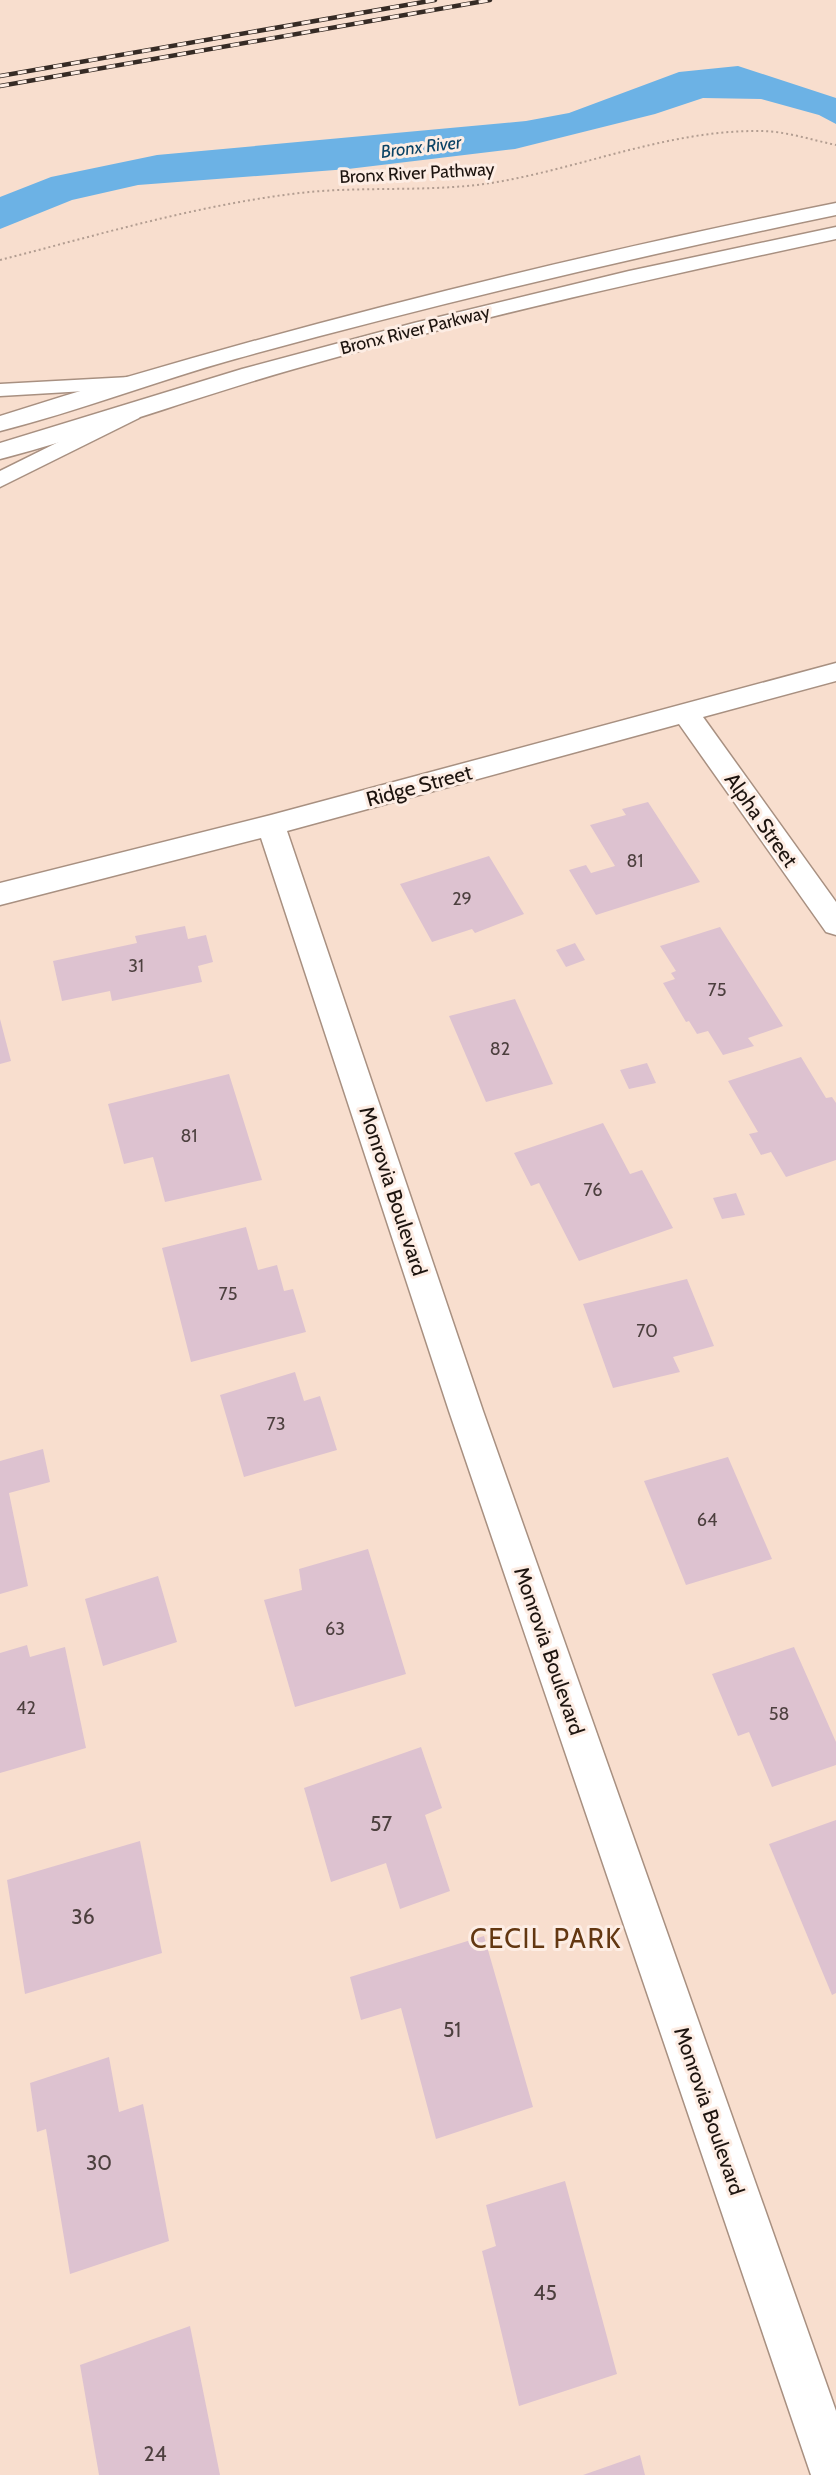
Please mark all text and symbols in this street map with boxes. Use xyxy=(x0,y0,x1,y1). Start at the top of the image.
water label: Bronx River xyxy=(379,131,464,163)
street label: Bronx River Pathway xyxy=(339,158,495,188)
street label: Bronx River Parkway xyxy=(338,301,492,359)
street label: Ridge Street xyxy=(363,759,475,812)
street label: Alpha Street xyxy=(720,768,803,872)
house number: 81 xyxy=(627,850,643,872)
house number: 29 xyxy=(452,888,472,910)
house number: 31 xyxy=(128,955,144,977)
house number: 75 xyxy=(708,979,726,1001)
house number: 82 xyxy=(490,1038,510,1060)
street label: Monrovia Boulevard xyxy=(354,1103,433,1279)
house number: 81 xyxy=(181,1125,197,1147)
house number: 76 xyxy=(584,1179,602,1201)
house number: 75 xyxy=(219,1283,237,1305)
house number: 70 xyxy=(636,1320,658,1342)
house number: 73 xyxy=(267,1413,285,1435)
house number: 64 xyxy=(697,1509,717,1531)
street label: Monrovia Boulevard xyxy=(509,1563,590,1738)
house number: 63 xyxy=(325,1618,345,1640)
house number: 42 xyxy=(16,1697,36,1719)
house number: 58 xyxy=(769,1703,789,1725)
house number: 57 xyxy=(370,1811,392,1836)
house number: 36 xyxy=(71,1904,95,1929)
district label: CECIL PARK xyxy=(470,1922,622,1955)
house number: 51 xyxy=(443,2017,461,2042)
street label: Monrovia Boulevard xyxy=(669,2023,750,2198)
house number: 30 xyxy=(86,2150,112,2175)
house number: 45 xyxy=(533,2280,557,2305)
house number: 24 xyxy=(143,2441,167,2466)

